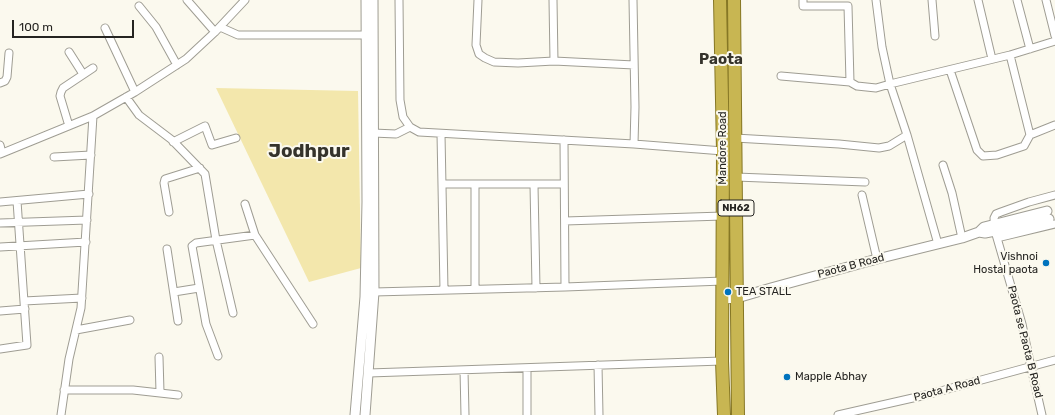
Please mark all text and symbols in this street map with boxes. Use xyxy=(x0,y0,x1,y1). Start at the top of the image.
scale bar xyxy=(14,12,136,38)
text: 100 m xyxy=(19,20,53,34)
district label: Paota xyxy=(699,51,743,69)
street label: Mandore Road xyxy=(716,111,730,185)
district label: Jodhpur xyxy=(268,141,350,163)
road number: NH62 xyxy=(718,200,754,216)
place label: Vishnoi Hostal paota xyxy=(973,250,1038,276)
street label: Paota B Road xyxy=(816,251,886,281)
marker: Vishnoi Hostal paota xyxy=(1041,258,1051,268)
street label: Paota se Paota B Road xyxy=(1005,284,1045,400)
place label: TEA STALL xyxy=(736,285,791,299)
marker: TEA STALL xyxy=(723,287,733,297)
place label: Mapple Abhay xyxy=(795,370,867,384)
marker: Mapple Abhay xyxy=(782,372,792,382)
street label: Paota A Road xyxy=(912,374,982,404)

